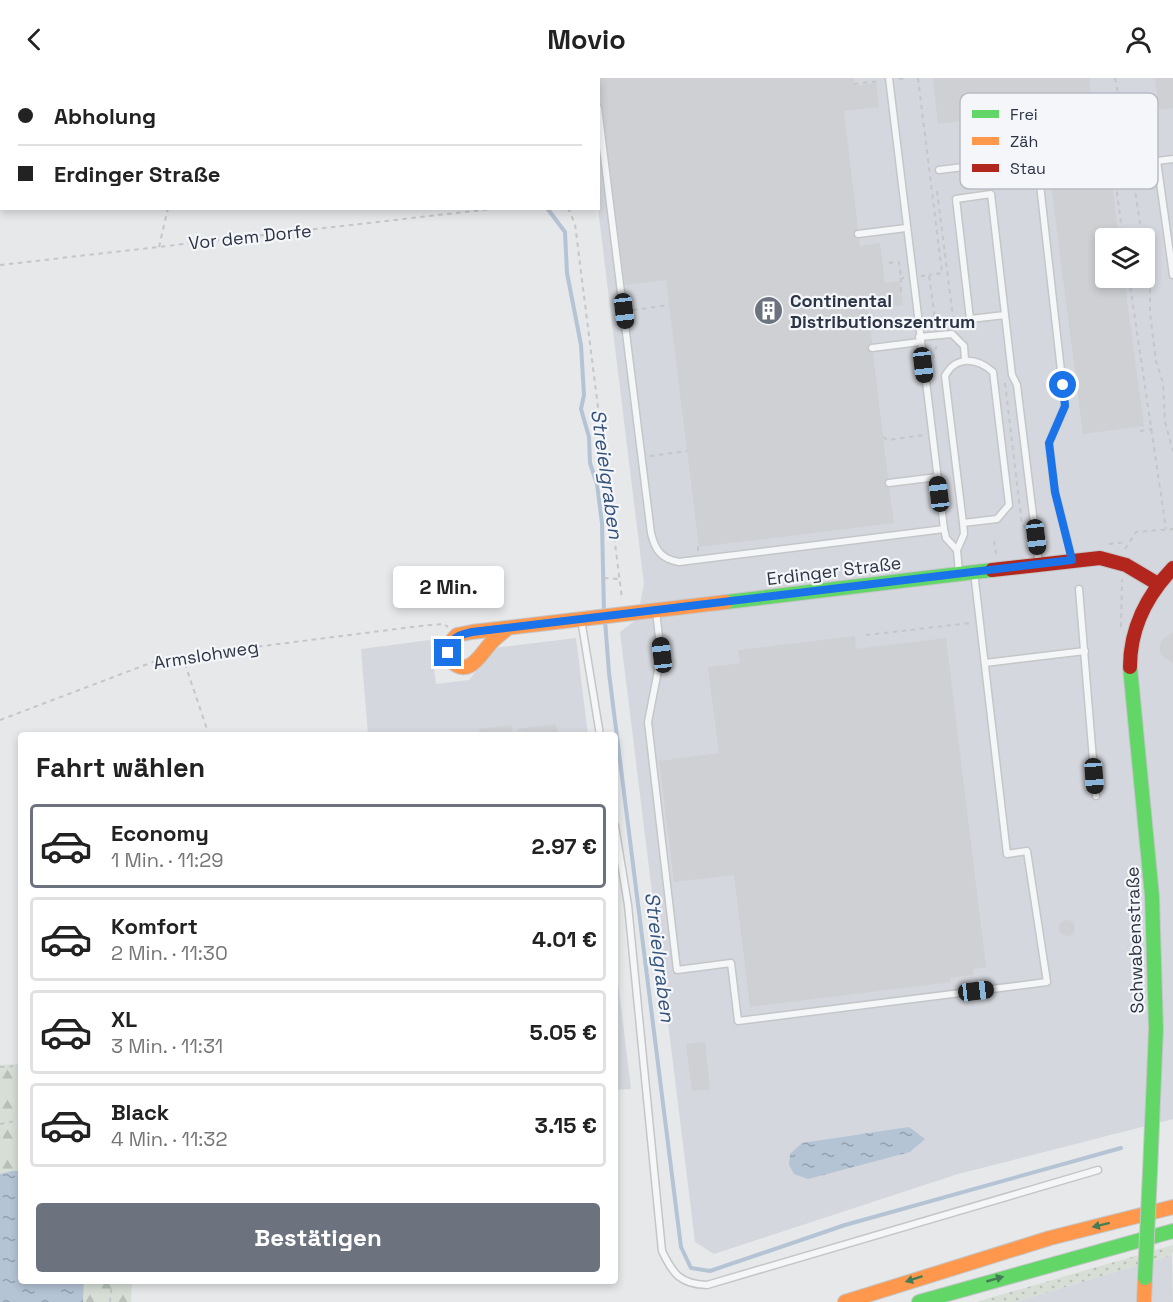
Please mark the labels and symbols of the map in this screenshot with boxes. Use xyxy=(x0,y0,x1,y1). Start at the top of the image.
legend xyxy=(960,93,1158,189)
text: Frei xyxy=(1010,104,1038,125)
text: Zäh xyxy=(1010,131,1038,152)
text: Stau xyxy=(1010,158,1046,179)
street label: Vor dem Dorfe xyxy=(187,219,313,254)
place label: Continental Distributionszentrum xyxy=(790,289,975,333)
car xyxy=(613,292,635,330)
building icon: Continental Distributionszentrum xyxy=(753,295,785,327)
car xyxy=(912,346,934,384)
route start xyxy=(1049,371,1076,398)
water label: Streielgraben xyxy=(585,408,629,541)
car xyxy=(928,475,950,513)
car xyxy=(1025,518,1047,556)
street label: Erdinger Straße xyxy=(765,551,903,590)
callout: 2 Min. xyxy=(392,566,504,608)
street label: Armslohweg xyxy=(152,635,260,674)
car xyxy=(651,636,673,674)
route end xyxy=(434,639,461,666)
car xyxy=(1084,757,1104,795)
street label: Schwabenstraße xyxy=(1120,866,1149,1014)
water label: Streielgraben xyxy=(639,891,681,1024)
car xyxy=(957,980,995,1002)
one-way arrow xyxy=(1092,1220,1110,1230)
one-way arrow xyxy=(986,1274,1004,1283)
one-way arrow xyxy=(905,1275,923,1285)

